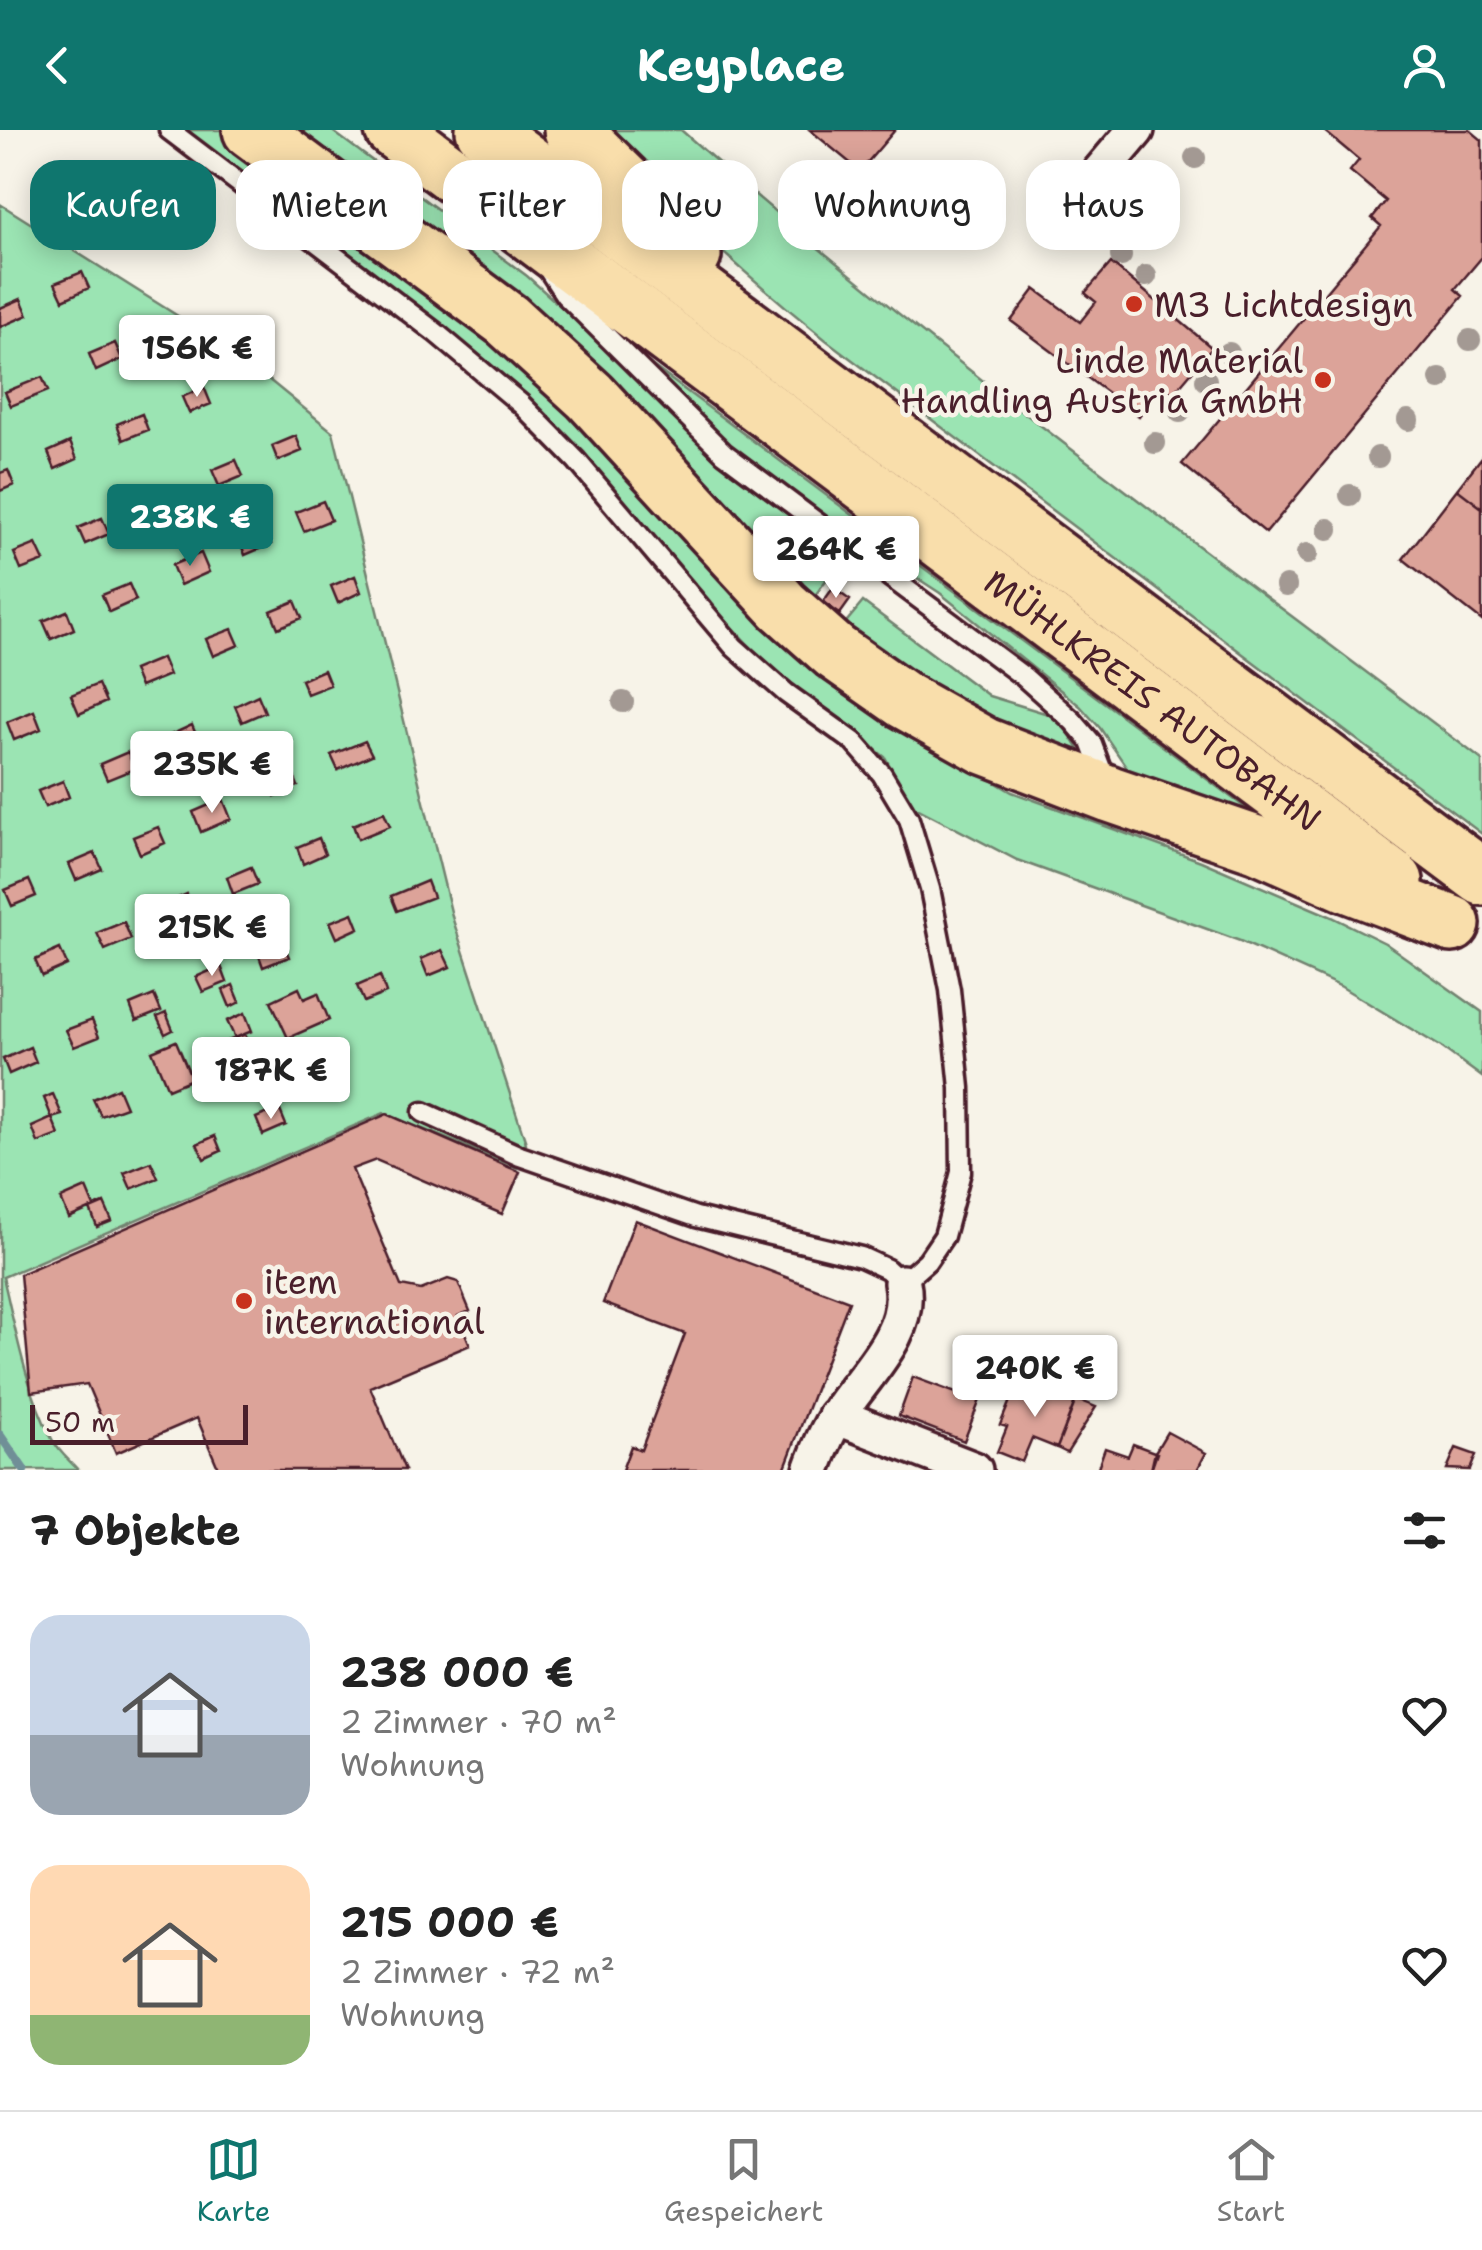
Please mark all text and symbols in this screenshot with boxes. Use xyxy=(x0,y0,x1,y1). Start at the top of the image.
text: Keyplace xyxy=(637,35,845,95)
icon: back xyxy=(30,38,85,93)
icon: person xyxy=(1397,38,1452,93)
chip: Kaufen xyxy=(30,160,216,250)
chip: Mieten xyxy=(236,160,423,250)
chip: Filter xyxy=(443,160,602,250)
chip: Neu xyxy=(622,160,758,250)
chip: Wohnung xyxy=(778,160,1006,250)
chip: Haus xyxy=(1026,160,1180,250)
place label: M3 Lichtdesign xyxy=(1154,281,1413,328)
marker: M3 Lichtdesign xyxy=(1123,293,1145,315)
pin: 156K € xyxy=(116,315,278,400)
text: 156K € xyxy=(141,326,253,369)
place label: Linde Material Handling Austria GmbH xyxy=(901,337,1303,424)
marker: Linde Material Handling Austria GmbH xyxy=(1312,369,1334,391)
pin: 238K € xyxy=(109,484,271,569)
text: 238K € xyxy=(129,495,251,538)
pin: 264K € xyxy=(755,516,917,601)
text: 264K € xyxy=(775,527,897,570)
street label: MÜHLKREIS AUTOBAHN xyxy=(975,558,1331,842)
pin: 235K € xyxy=(131,731,293,816)
text: 235K € xyxy=(152,742,272,785)
pin: 215K € xyxy=(131,894,293,979)
text: 215K € xyxy=(157,905,267,948)
pin: 187K € xyxy=(190,1037,352,1122)
text: 187K € xyxy=(214,1048,328,1091)
place label: item international xyxy=(264,1258,485,1345)
marker: item international xyxy=(233,1290,255,1312)
pin: 240K € xyxy=(954,1335,1116,1420)
text: 240K € xyxy=(974,1346,1096,1389)
scale bar xyxy=(30,1400,248,1444)
text: 50 m xyxy=(45,1403,115,1441)
text: 7 Objekte xyxy=(30,1502,241,1558)
icon: filters xyxy=(1397,1503,1452,1558)
text: 238 000 € xyxy=(340,1644,574,1700)
icon: home xyxy=(110,1655,230,1775)
icon: heart xyxy=(1397,1688,1452,1743)
text: 2 Zimmer · 70 m² xyxy=(340,1700,617,1743)
text: Wohnung xyxy=(340,1743,485,1786)
text: 215 000 € xyxy=(340,1894,559,1950)
icon: home xyxy=(110,1905,230,2025)
icon: heart xyxy=(1397,1938,1452,1993)
text: 2 Zimmer · 72 m² xyxy=(340,1950,615,1993)
text: Wohnung xyxy=(340,1993,485,2036)
tab: Karte xyxy=(197,2132,271,2230)
tab: Gespeichert xyxy=(664,2132,823,2230)
tab: Start xyxy=(1217,2132,1285,2230)

